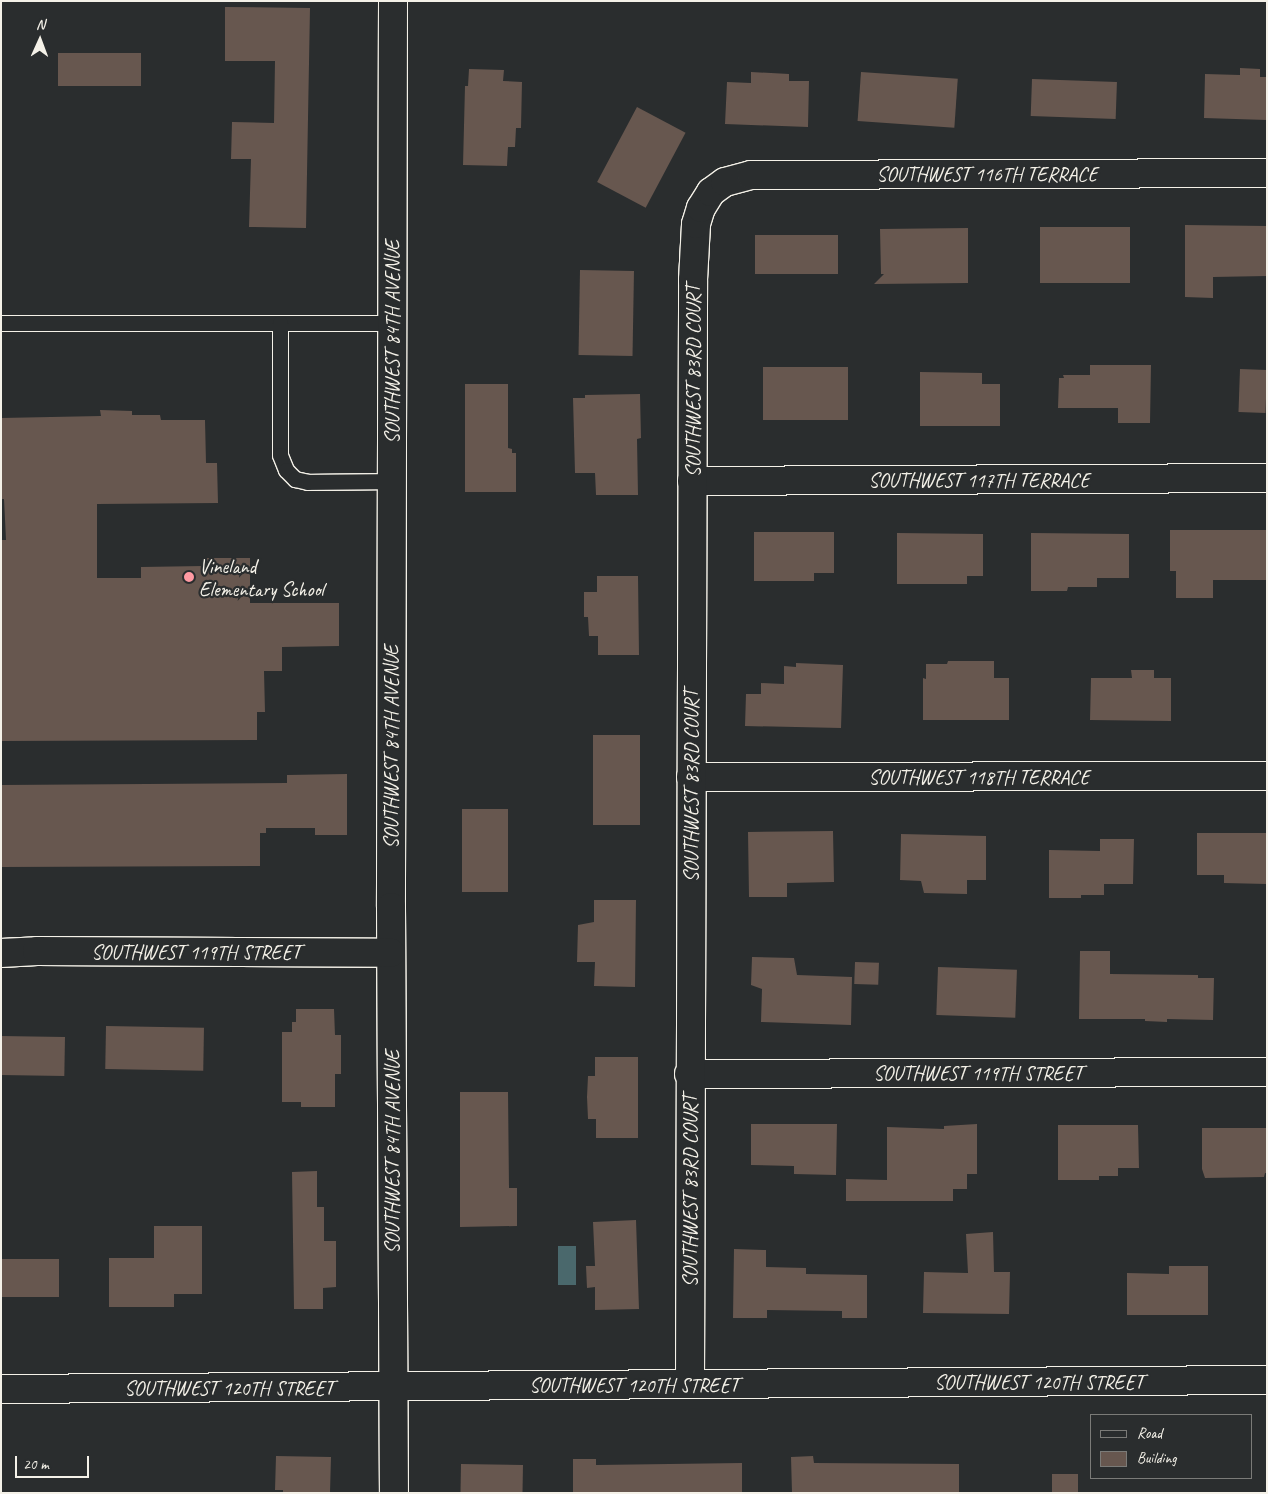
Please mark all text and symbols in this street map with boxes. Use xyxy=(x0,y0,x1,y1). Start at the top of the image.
north arrow xyxy=(15,15,65,65)
text: N xyxy=(36,16,45,33)
street label: SOUTHWEST 116TH TERRACE xyxy=(877,162,1097,186)
street label: SOUTHWEST 84TH AVENUE xyxy=(380,241,404,443)
street label: SOUTHWEST 83RD COURT xyxy=(681,285,705,477)
street label: SOUTHWEST 117TH TERRACE xyxy=(869,468,1089,492)
place label: Vineland Elementary School xyxy=(199,554,324,601)
marker: Vineland Elementary School xyxy=(183,571,195,583)
street label: SOUTHWEST 84TH AVENUE xyxy=(379,646,403,848)
street label: SOUTHWEST 83RD COURT xyxy=(679,690,703,882)
street label: SOUTHWEST 118TH TERRACE xyxy=(869,765,1089,789)
street label: SOUTHWEST 119TH STREET xyxy=(91,940,301,964)
street label: SOUTHWEST 84TH AVENUE xyxy=(380,1051,404,1253)
street label: SOUTHWEST 119TH STREET xyxy=(873,1061,1083,1085)
street label: SOUTHWEST 83RD COURT xyxy=(678,1095,702,1287)
street label: SOUTHWEST 120TH STREET xyxy=(934,1370,1144,1394)
street label: SOUTHWEST 120TH STREET xyxy=(529,1373,739,1397)
street label: SOUTHWEST 120TH STREET xyxy=(124,1376,334,1400)
legend xyxy=(1090,1414,1253,1479)
text: Road xyxy=(1137,1424,1162,1443)
scale bar xyxy=(18,1446,91,1478)
text: Building xyxy=(1137,1449,1176,1468)
text: 20 m xyxy=(23,1455,49,1474)

